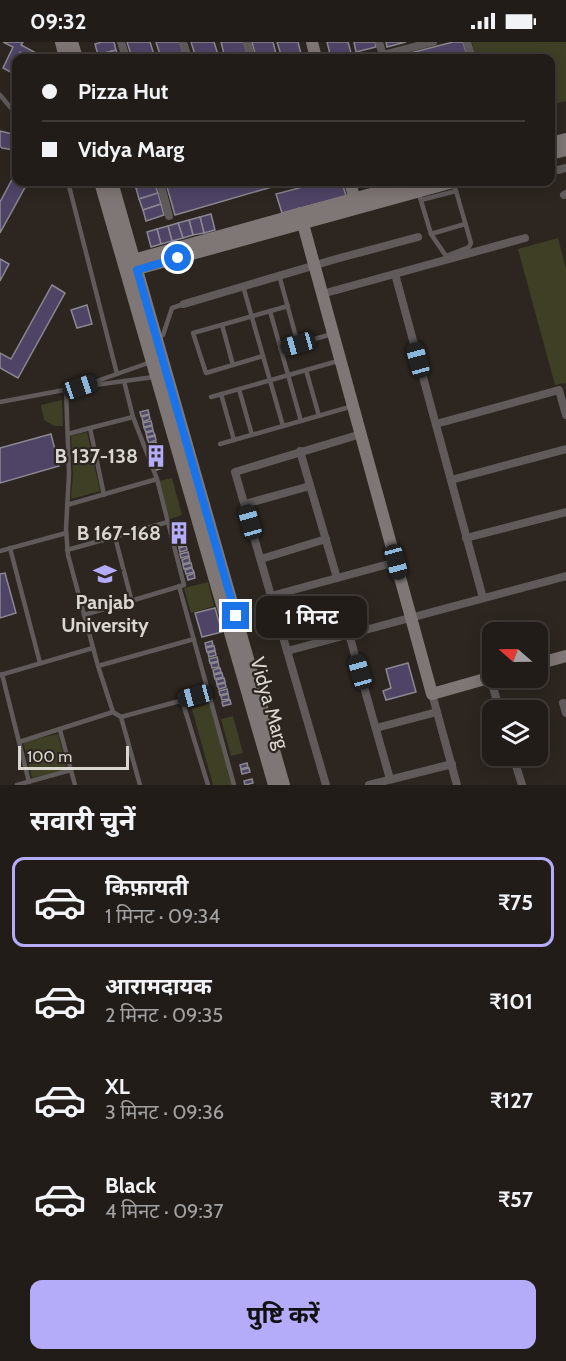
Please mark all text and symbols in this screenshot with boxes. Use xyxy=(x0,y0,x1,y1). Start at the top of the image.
text: 09:32 xyxy=(30,8,86,35)
text: Pizza Hut xyxy=(78,78,168,105)
text: Vidya Marg xyxy=(78,136,184,163)
route start xyxy=(164,244,191,271)
car xyxy=(278,330,318,358)
car xyxy=(405,340,431,380)
car xyxy=(60,373,100,401)
building icon: B 137-138 xyxy=(143,443,169,469)
place label: B 137-138 xyxy=(55,444,138,468)
car xyxy=(236,502,264,542)
building icon: B 167-168 xyxy=(166,520,192,546)
place label: B 167-168 xyxy=(77,521,161,545)
car xyxy=(383,542,409,582)
school or university icon: Panjab University xyxy=(92,561,118,587)
place label: Panjab University xyxy=(61,590,149,637)
callout: 1 मिनट xyxy=(257,595,368,637)
route end xyxy=(222,602,249,629)
text: 1 मिनट xyxy=(285,605,338,629)
north arrow xyxy=(482,622,548,688)
map controls xyxy=(482,622,548,766)
car xyxy=(346,652,374,692)
street label: Vidya Marg xyxy=(245,654,295,753)
car xyxy=(175,683,215,709)
button: layers xyxy=(482,700,548,766)
scale bar xyxy=(18,743,129,770)
text: 100 m xyxy=(27,747,72,766)
text: सवारी चुनें xyxy=(30,804,135,837)
text: किफ़ायती xyxy=(105,874,189,901)
icon: car xyxy=(33,875,87,929)
text: ₹75 xyxy=(498,889,533,916)
text: 1 मिनट · 09:34 xyxy=(105,904,220,928)
text: आरामदायक xyxy=(105,973,212,1000)
icon: car xyxy=(33,974,87,1028)
text: ₹101 xyxy=(489,988,533,1015)
text: 2 मिनट · 09:35 xyxy=(105,1003,223,1027)
icon: car xyxy=(33,1073,87,1127)
text: XL xyxy=(105,1073,130,1100)
text: ₹127 xyxy=(490,1087,533,1114)
text: 3 मिनट · 09:36 xyxy=(105,1100,224,1124)
icon: car xyxy=(33,1172,87,1226)
text: Black xyxy=(105,1172,156,1199)
text: ₹57 xyxy=(498,1186,533,1213)
text: 4 मिनट · 09:37 xyxy=(105,1199,224,1223)
button: पुष्टि करें xyxy=(30,1280,536,1349)

